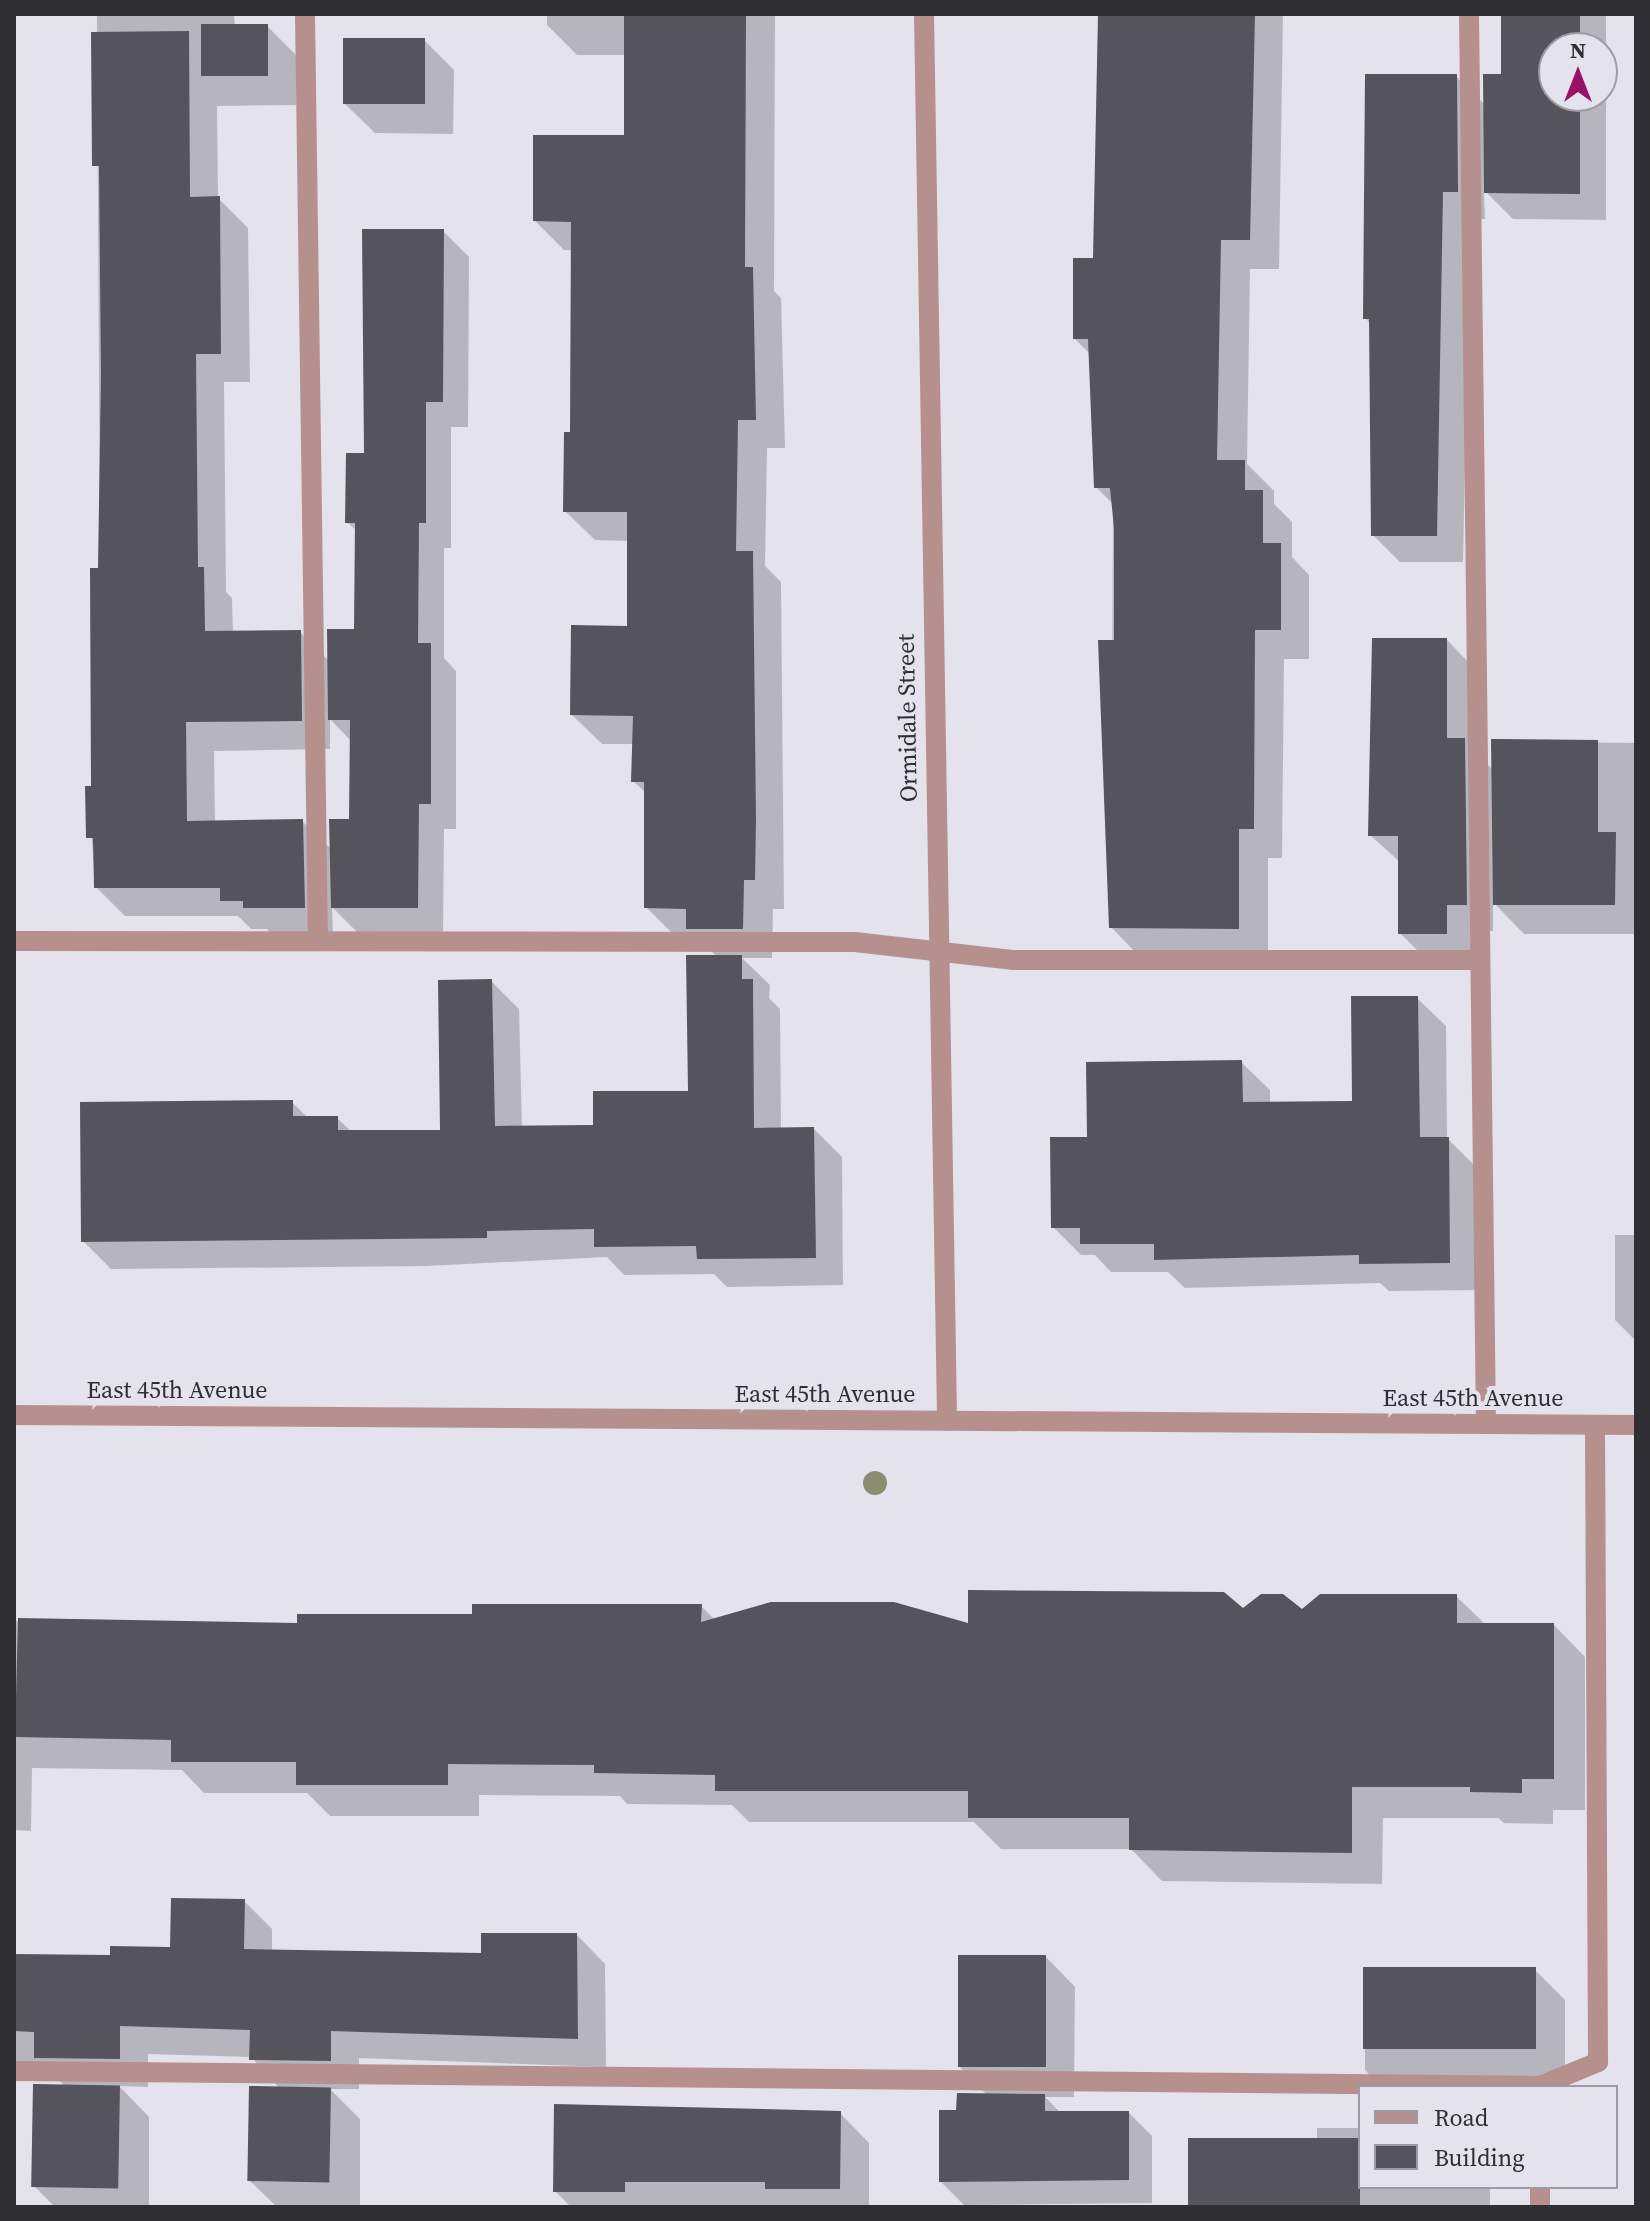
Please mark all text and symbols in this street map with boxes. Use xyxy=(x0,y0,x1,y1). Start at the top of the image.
north arrow xyxy=(1538,32,1618,112)
text: N xyxy=(1570,35,1586,65)
street label: Ormidale Street xyxy=(891,634,923,802)
street label: East 45th Avenue xyxy=(86,1376,268,1404)
street label: East 45th Avenue xyxy=(734,1380,916,1408)
street label: East 45th Avenue xyxy=(1382,1384,1564,1412)
legend xyxy=(1358,2085,1618,2189)
text: Road xyxy=(1434,2101,1488,2134)
text: Building xyxy=(1434,2141,1525,2174)

